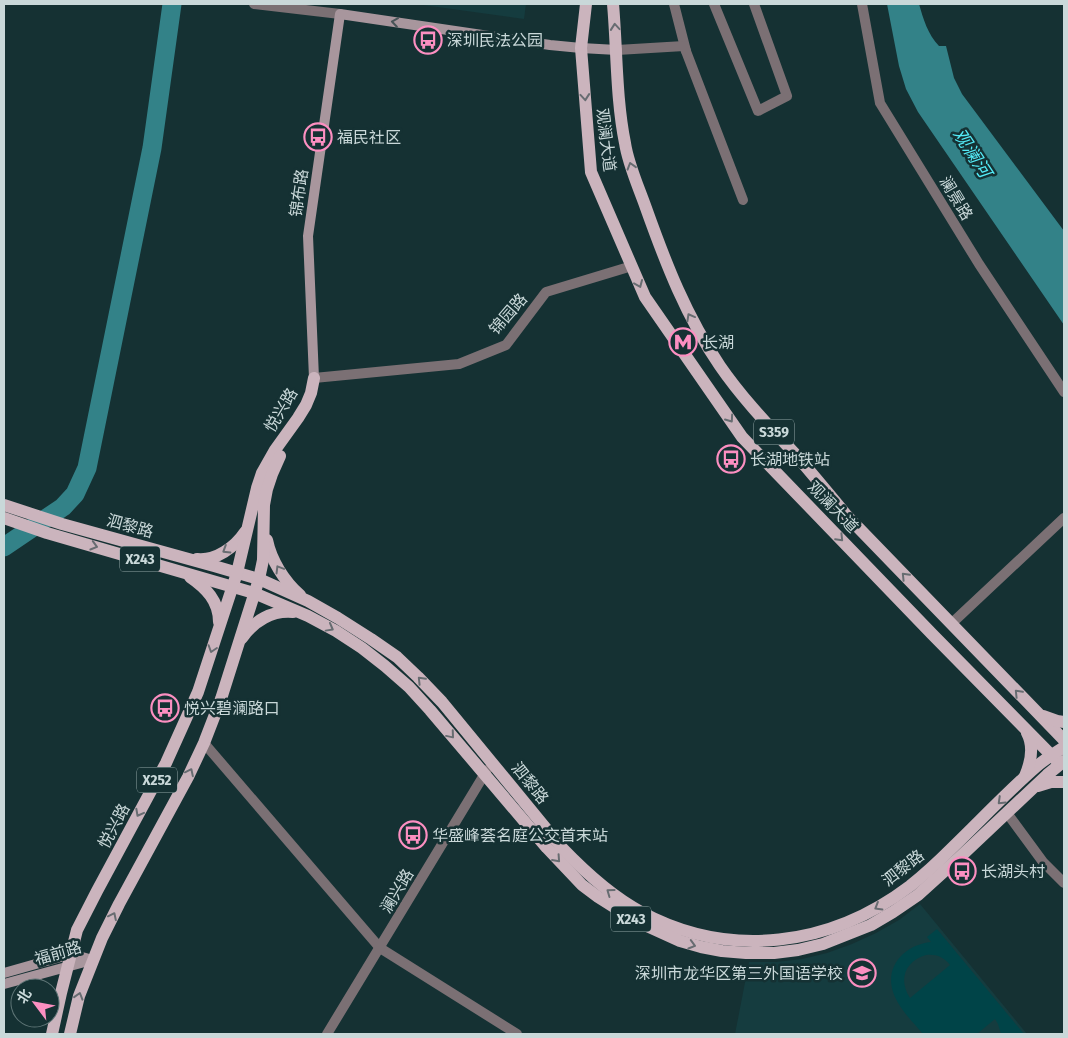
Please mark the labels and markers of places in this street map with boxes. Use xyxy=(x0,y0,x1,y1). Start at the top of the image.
bus stop icon: 深圳民法公园 xyxy=(413,25,443,55)
place label: 深圳民法公园 xyxy=(447,31,543,50)
bus stop icon: 福民社区 xyxy=(303,122,333,152)
place label: 福民社区 xyxy=(337,128,401,147)
metro station icon: 长湖 xyxy=(668,327,698,357)
place label: 长湖 xyxy=(702,333,734,352)
bus stop icon: 长湖地铁站 xyxy=(716,444,746,474)
place label: 长湖地铁站 xyxy=(750,450,830,469)
bus stop icon: 悦兴碧澜路口 xyxy=(150,693,180,723)
place label: 悦兴碧澜路口 xyxy=(184,699,280,718)
bus stop icon: 华盛峰荟名庭公交首末站 xyxy=(398,820,428,850)
place label: 华盛峰荟名庭公交首末站 xyxy=(432,826,608,845)
bus stop icon: 长湖头村 xyxy=(947,856,977,886)
place label: 长湖头村 xyxy=(981,862,1045,881)
school or university icon: 深圳市龙华区第三外国语学校 xyxy=(847,958,877,988)
place label: 深圳市龙华区第三外国语学校 xyxy=(635,964,843,983)

